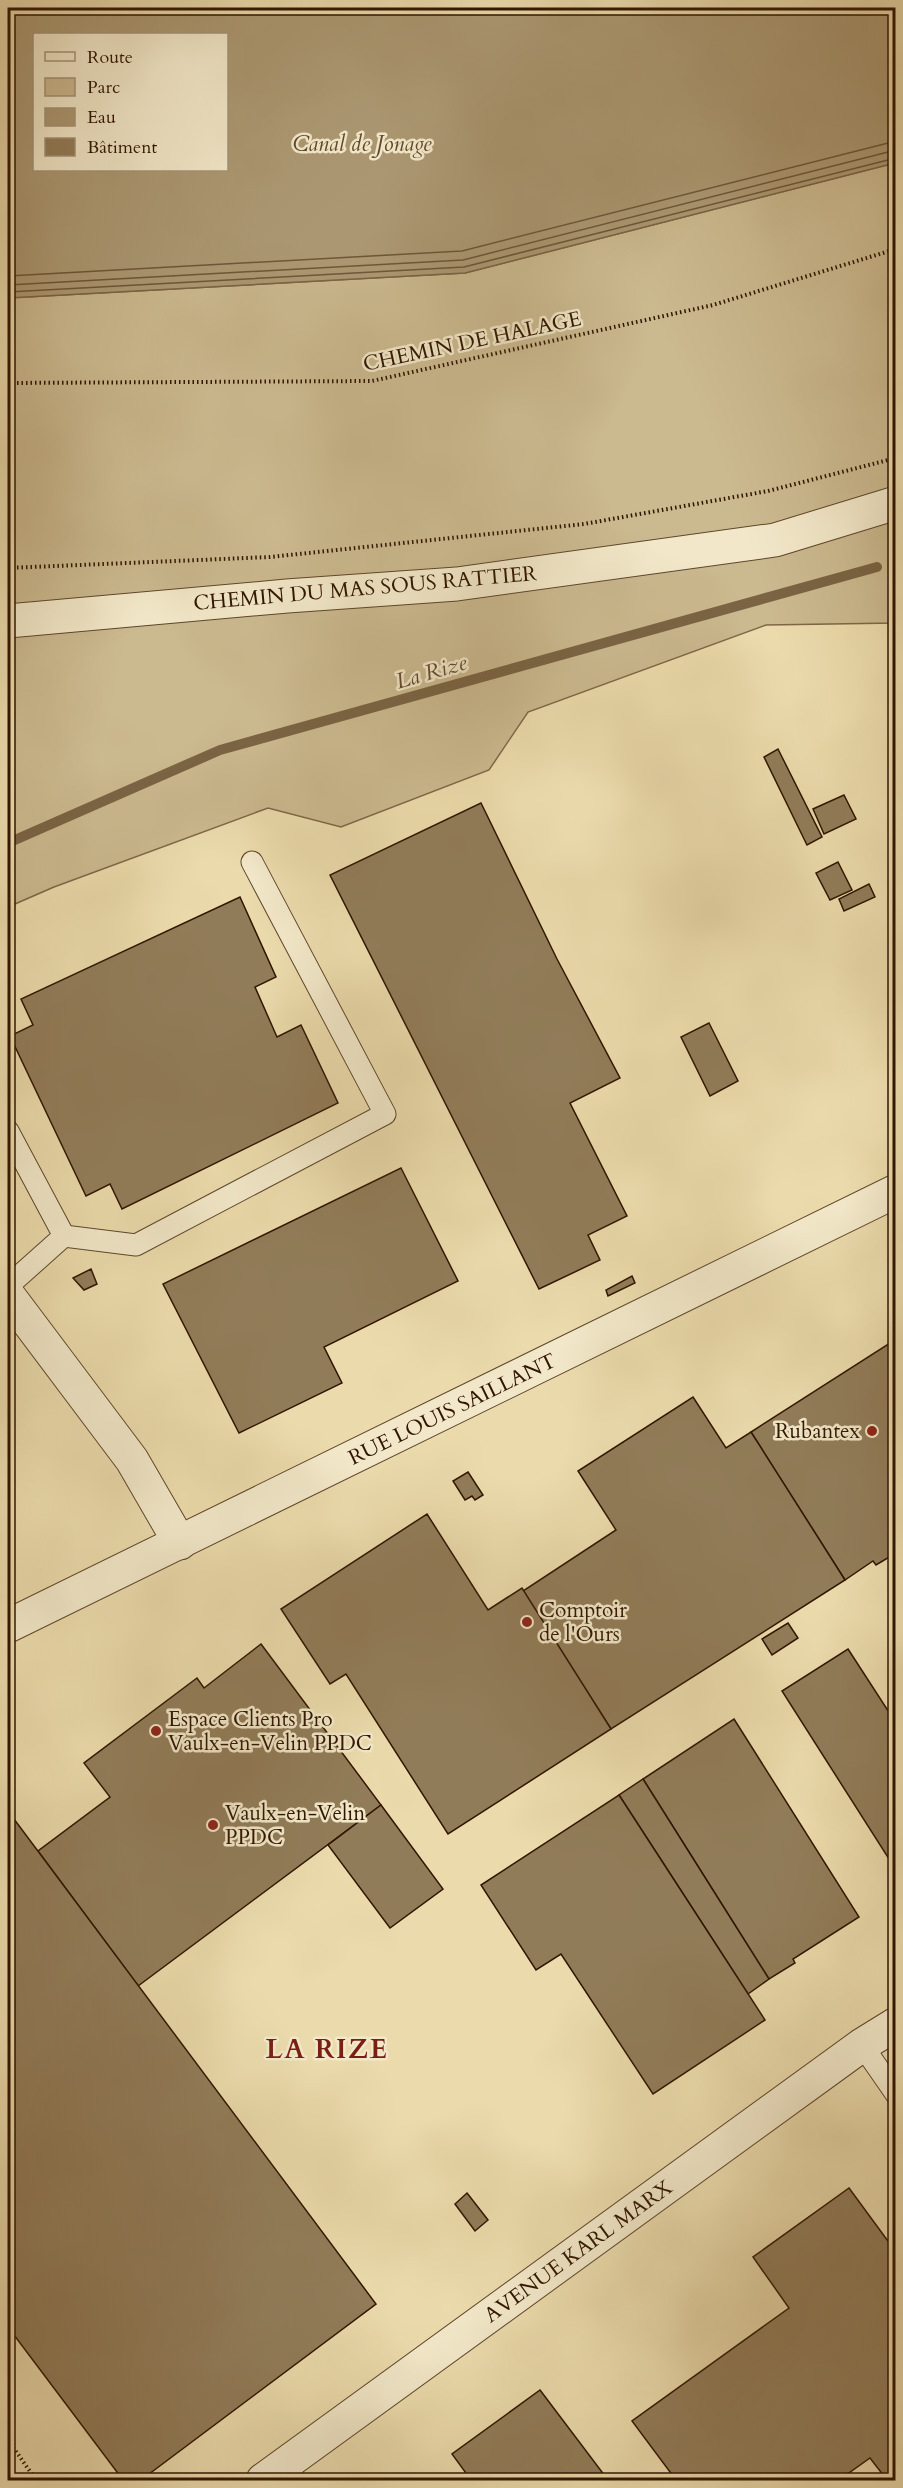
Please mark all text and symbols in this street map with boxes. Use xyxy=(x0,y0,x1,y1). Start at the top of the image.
legend xyxy=(33,33,228,171)
text: Route xyxy=(87,45,133,70)
text: Parc xyxy=(87,75,120,100)
text: Eau xyxy=(87,105,116,130)
water label: Canal de Jonage xyxy=(292,129,432,159)
text: Bâtiment xyxy=(87,135,157,160)
street label: CHEMIN DE HALAGE xyxy=(360,304,584,379)
street label: CHEMIN DU MAS SOUS RATTIER xyxy=(192,559,538,618)
water label: La Rize xyxy=(392,647,471,696)
street label: RUE LOUIS SAILLANT xyxy=(343,1346,561,1472)
place label: Rubantex xyxy=(775,1417,861,1446)
marker: Rubantex xyxy=(865,1424,879,1438)
place label: Comptoir de l'Ours xyxy=(539,1596,627,1649)
marker: Comptoir de l'Ours xyxy=(520,1615,534,1629)
place label: Espace Clients Pro Vaulx-en-Velin PPDC xyxy=(168,1705,372,1758)
marker: Espace Clients Pro Vaulx-en-Velin PPDC xyxy=(149,1724,163,1738)
place label: Vaulx-en-Velin PPDC xyxy=(225,1799,365,1852)
marker: Vaulx-en-Velin PPDC xyxy=(206,1818,220,1832)
district label: LA RIZE xyxy=(266,2031,389,2068)
street label: AVENUE KARL MARX xyxy=(478,2173,679,2330)

